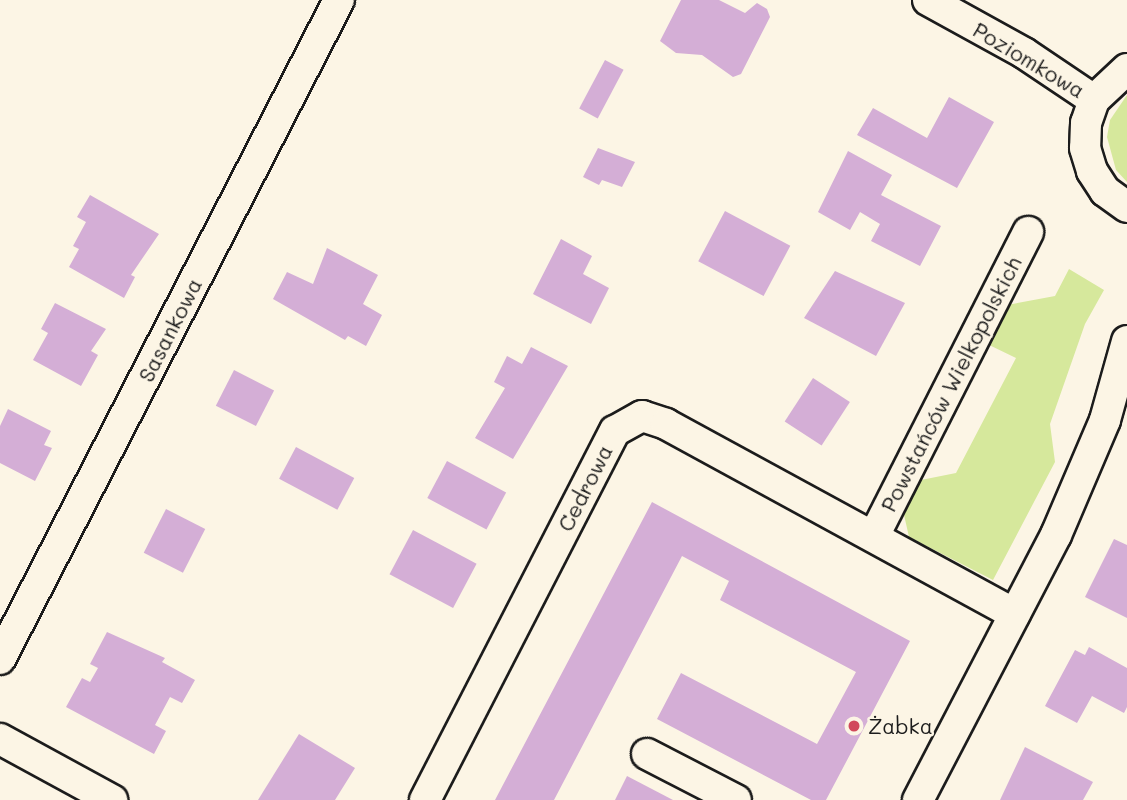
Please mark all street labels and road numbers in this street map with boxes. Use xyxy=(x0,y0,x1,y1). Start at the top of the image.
street label: Poziomkowa xyxy=(969,17,1089,103)
street label: Powstańców Wielkopolskich xyxy=(876,252,1026,516)
street label: Sasankowa xyxy=(133,274,207,386)
street label: Cedrowa xyxy=(553,441,617,535)

